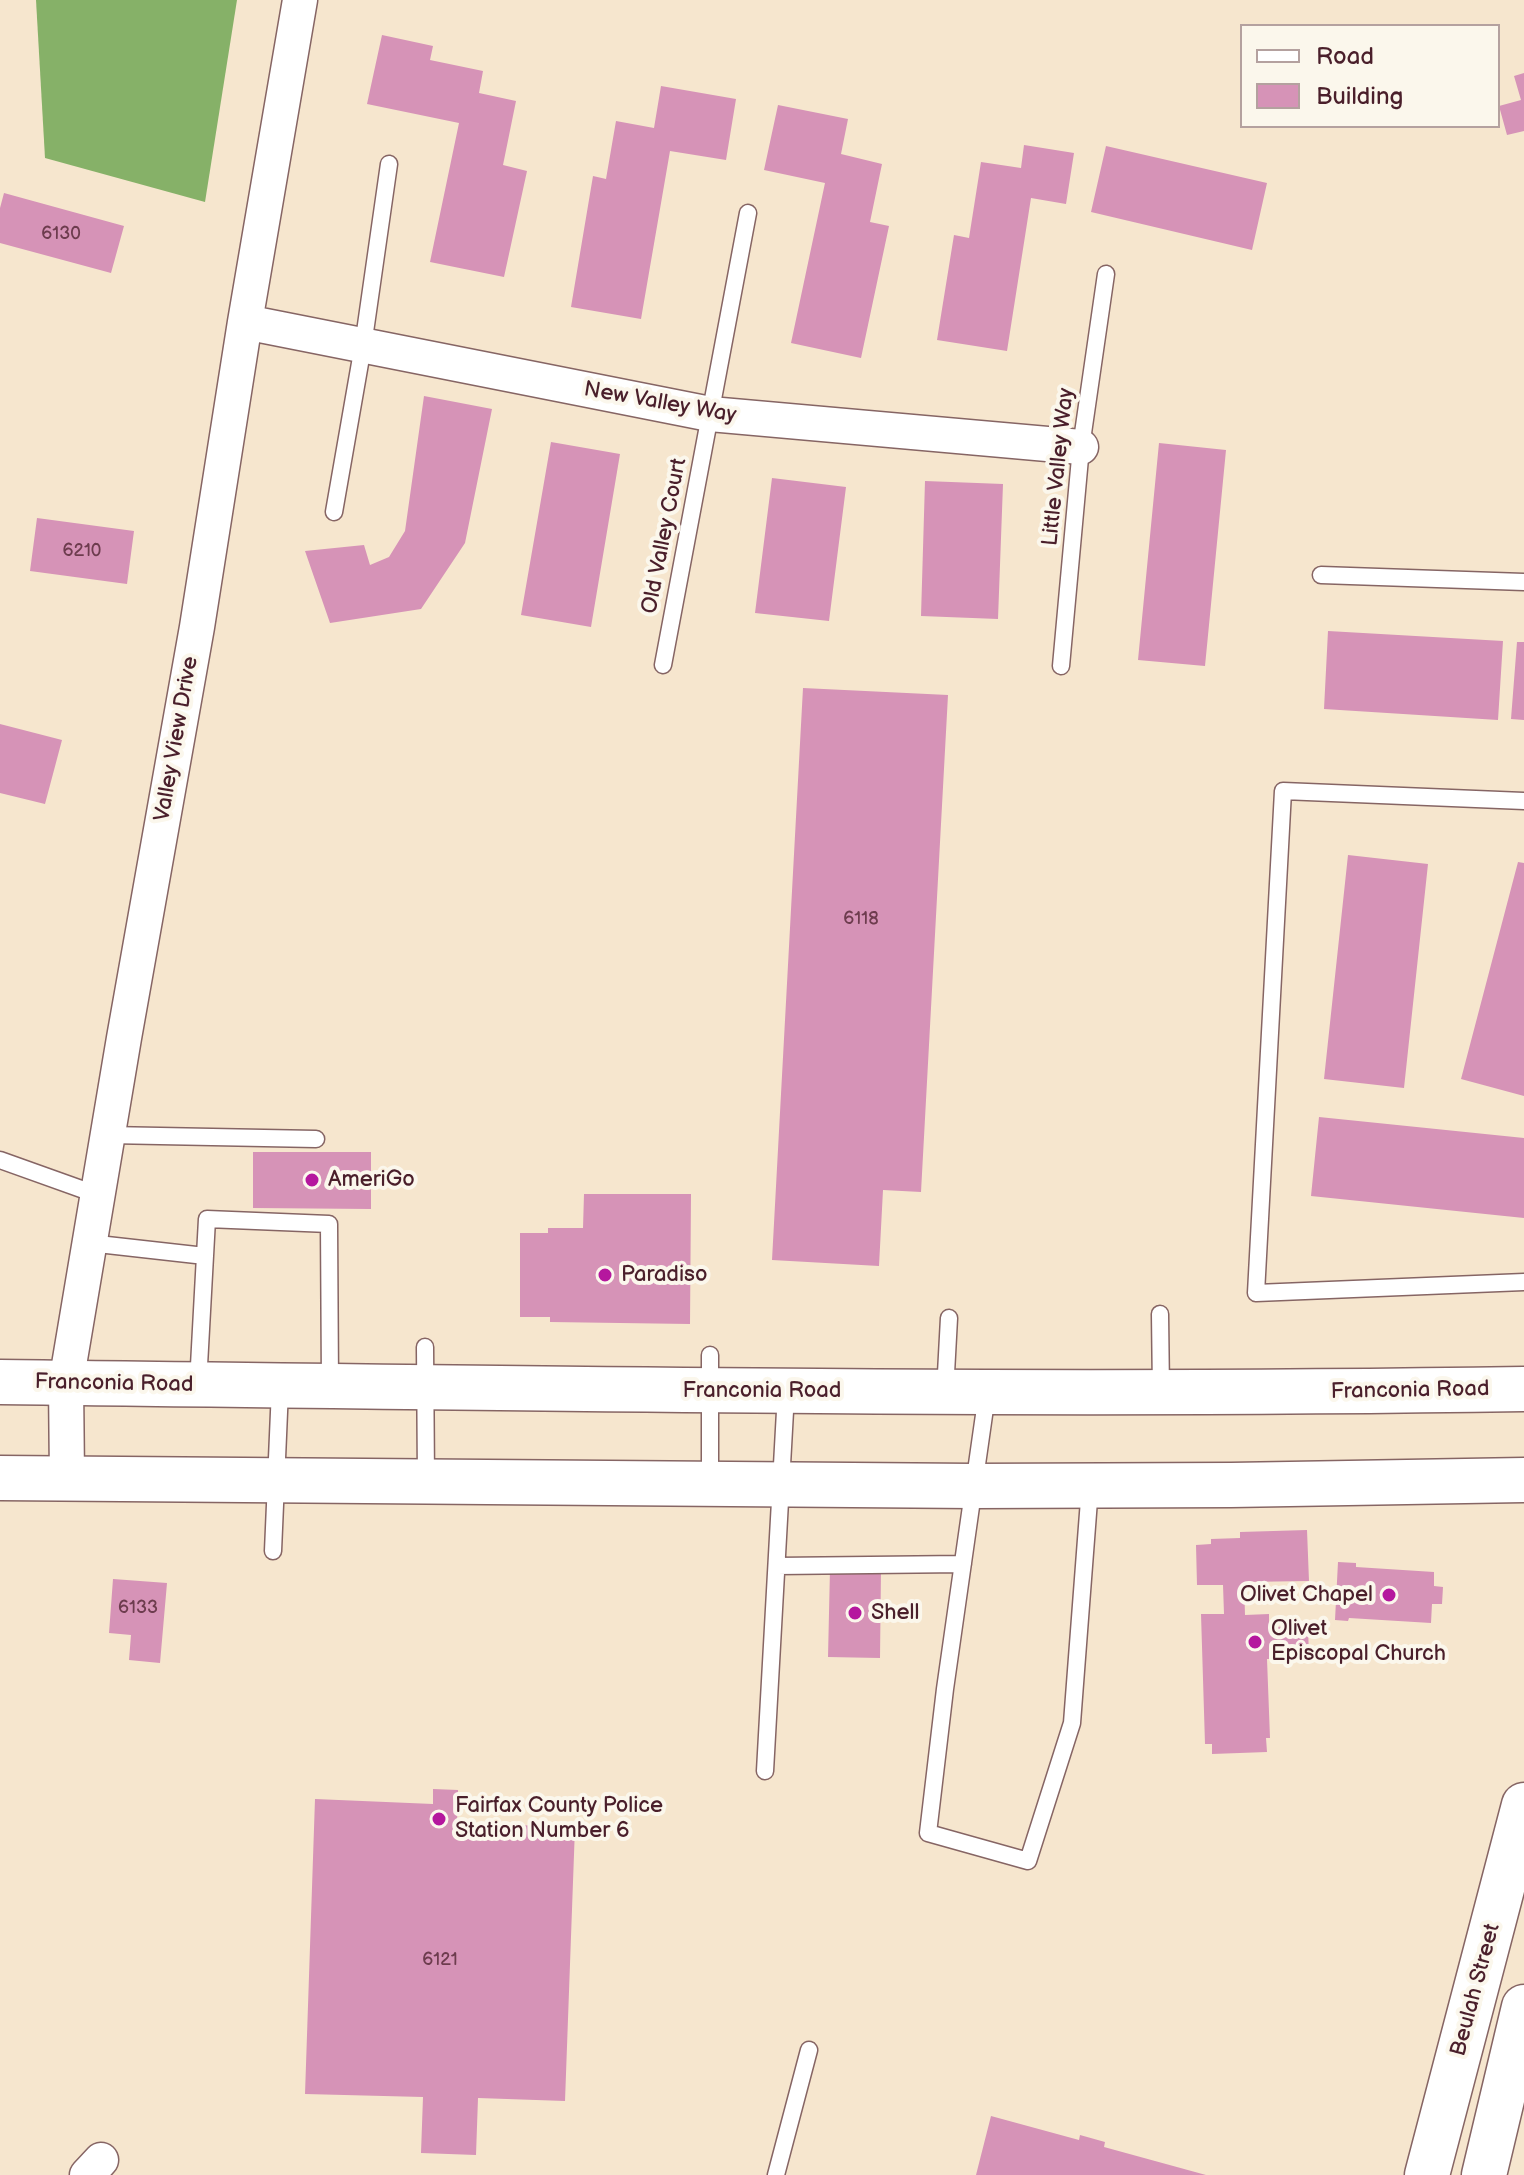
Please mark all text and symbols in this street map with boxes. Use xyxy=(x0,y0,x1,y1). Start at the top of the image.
legend xyxy=(1240,24,1500,128)
text: Road xyxy=(1316,42,1374,71)
text: Building xyxy=(1316,82,1403,111)
house number: 6130 xyxy=(41,223,81,245)
street label: New Valley Way xyxy=(582,377,738,429)
street label: Little Valley Way xyxy=(1038,387,1080,547)
street label: Old Valley Court xyxy=(637,456,693,616)
house number: 6210 xyxy=(63,540,101,562)
street label: Valley View Drive xyxy=(150,655,204,823)
house number: 6118 xyxy=(843,908,879,930)
place label: AmeriGo xyxy=(328,1167,415,1193)
marker: AmeriGo xyxy=(303,1171,321,1189)
place label: Paradiso xyxy=(621,1262,708,1288)
marker: Paradiso xyxy=(596,1266,614,1284)
street label: Franconia Road xyxy=(34,1369,194,1399)
street label: Franconia Road xyxy=(1330,1376,1490,1406)
street label: Franconia Road xyxy=(683,1378,841,1404)
place label: Olivet Chapel xyxy=(1240,1582,1373,1608)
marker: Olivet Chapel xyxy=(1380,1586,1398,1604)
house number: 6133 xyxy=(118,1597,158,1619)
place label: Shell xyxy=(871,1600,919,1626)
marker: Shell xyxy=(846,1604,864,1622)
place label: Olivet Episcopal Church xyxy=(1271,1616,1446,1668)
marker: Olivet Episcopal Church xyxy=(1246,1633,1264,1651)
place label: Fairfax County Police Station Number 6 xyxy=(455,1793,663,1844)
marker: Fairfax County Police Station Number 6 xyxy=(430,1810,448,1828)
street label: Beulah Street xyxy=(1446,1921,1506,2059)
house number: 6121 xyxy=(422,1949,458,1971)

